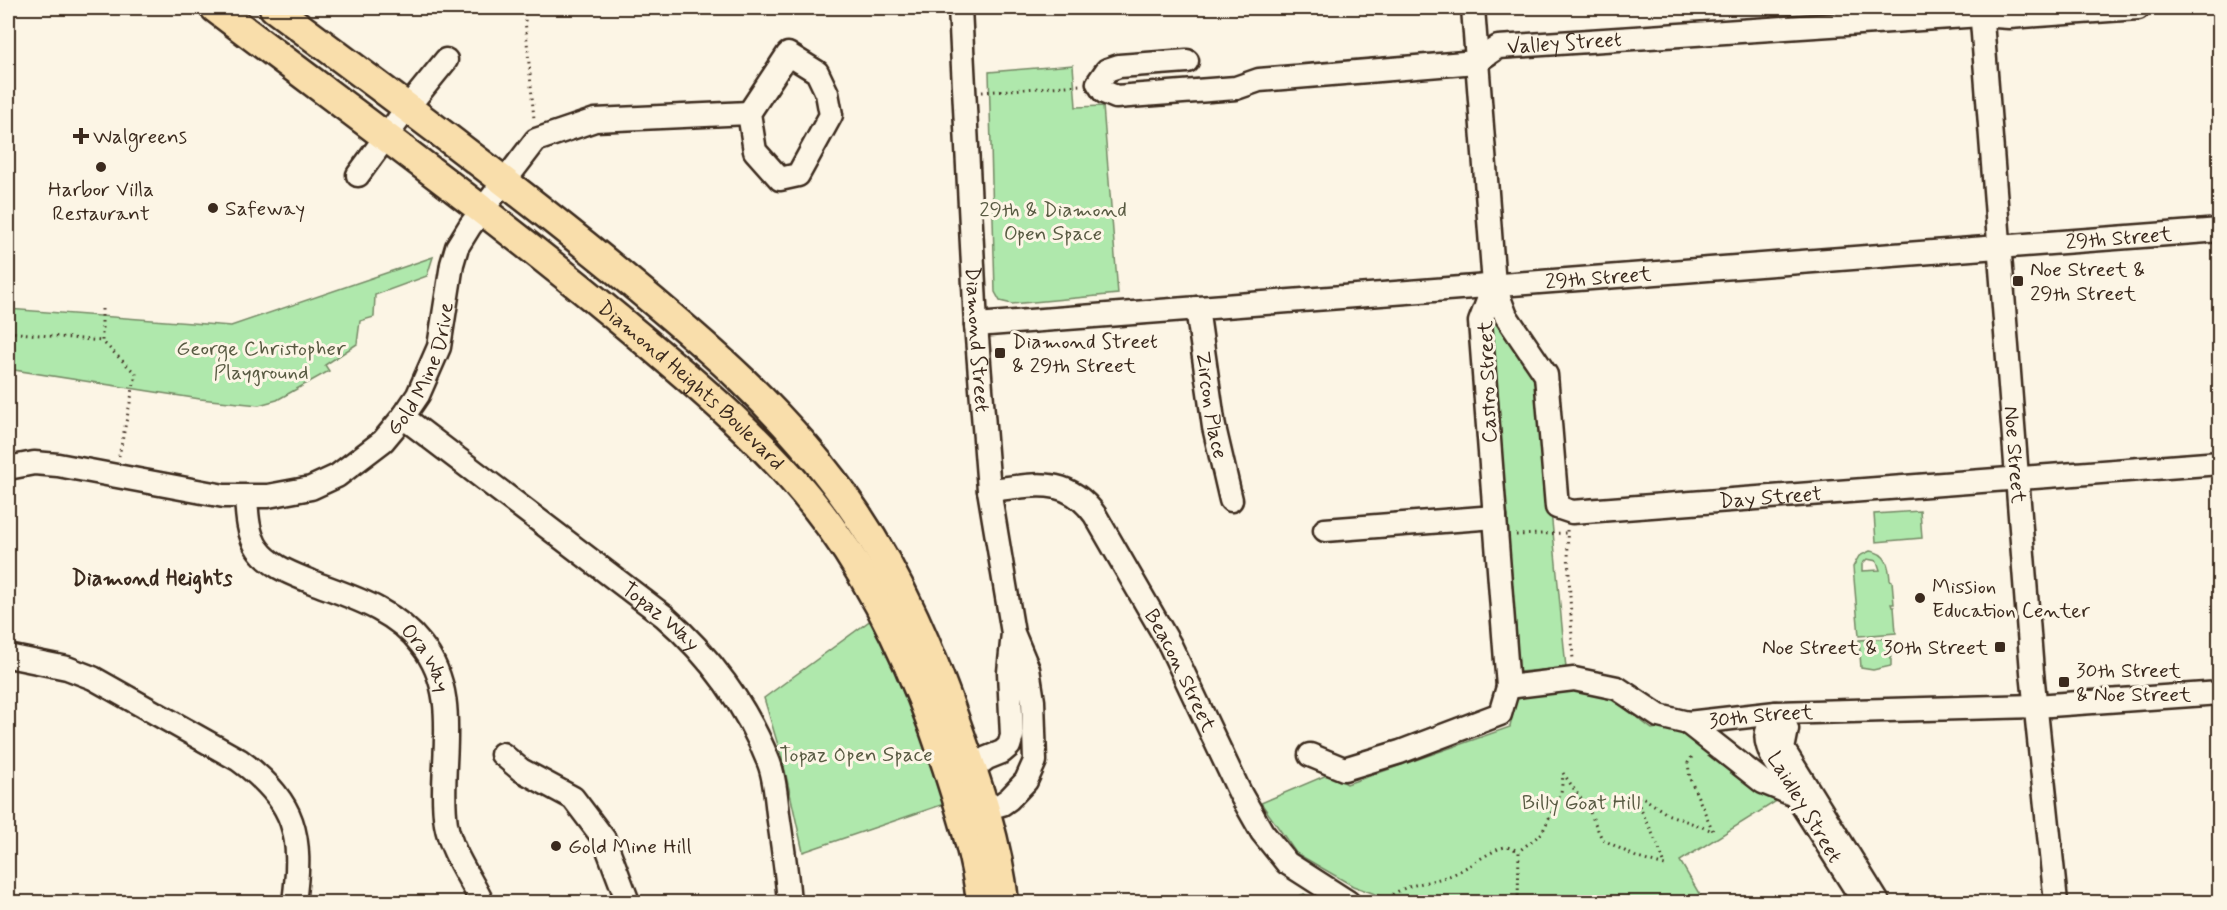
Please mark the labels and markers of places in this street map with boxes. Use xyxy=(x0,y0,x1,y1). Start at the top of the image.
place label: Walgreens xyxy=(93,123,187,152)
marker: Walgreens xyxy=(74,129,88,143)
marker: Harbor Villa Restaurant xyxy=(94,160,108,174)
place label: Harbor Villa Restaurant xyxy=(48,176,154,228)
place label: Safeway xyxy=(225,195,305,223)
marker: Safeway xyxy=(206,201,220,215)
place label: Noe Street & 29th Street xyxy=(2030,256,2145,308)
marker: Noe Street & 29th Street xyxy=(2011,274,2025,288)
place label: Diamond Street & 29th Street xyxy=(1012,328,1158,380)
marker: Diamond Street & 29th Street xyxy=(993,346,1007,360)
place label: Mission Education Center xyxy=(1932,573,2090,625)
marker: Mission Education Center xyxy=(1913,591,1927,605)
place label: Noe Street & 30th Street xyxy=(1762,634,1989,662)
marker: Noe Street & 30th Street xyxy=(1993,640,2007,654)
place label: 30th Street & Noe Street xyxy=(2076,657,2192,709)
marker: 30th Street & Noe Street xyxy=(2057,675,2071,689)
place label: Gold Mine Hill xyxy=(568,833,692,861)
marker: Gold Mine Hill xyxy=(549,839,563,853)

